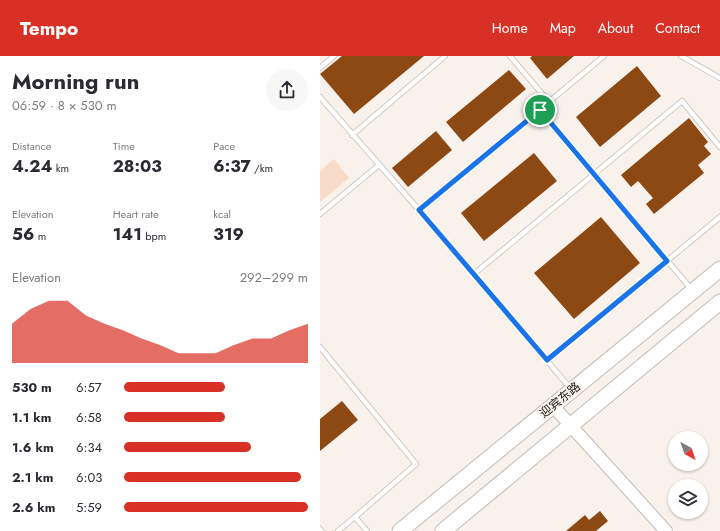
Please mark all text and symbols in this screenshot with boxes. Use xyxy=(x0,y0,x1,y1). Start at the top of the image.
text: Tempo xyxy=(20,15,78,42)
text: Home xyxy=(492,18,528,38)
text: Map xyxy=(550,18,576,38)
text: About xyxy=(598,18,633,38)
text: Contact xyxy=(655,18,700,38)
text: Morning run xyxy=(12,65,139,97)
button: share xyxy=(266,69,308,111)
pin xyxy=(523,93,557,127)
text: 06:59 · 8 × 530 m xyxy=(12,96,117,115)
icon: arrive xyxy=(529,99,551,121)
text: Distance xyxy=(12,138,51,154)
text: Time xyxy=(113,138,135,154)
text: Pace xyxy=(213,138,235,154)
text: 4.24 xyxy=(12,154,52,178)
text: 28:03 xyxy=(113,154,162,178)
text: 6:37 xyxy=(213,154,251,178)
text: km xyxy=(52,160,69,176)
text: /km xyxy=(251,160,273,176)
text: Elevation xyxy=(12,206,54,222)
text: Heart rate xyxy=(113,206,159,222)
text: kcal xyxy=(213,206,231,222)
text: 56 xyxy=(12,222,34,246)
text: 141 xyxy=(113,222,142,246)
text: 319 xyxy=(213,222,244,246)
text: m xyxy=(34,228,46,244)
text: bpm xyxy=(142,228,166,244)
text: Elevation xyxy=(12,268,61,287)
text: 292–299 m xyxy=(240,268,308,287)
text: 530 m xyxy=(12,378,52,397)
text: 6:57 xyxy=(76,378,102,397)
street label: 迎宾东路 xyxy=(536,378,584,422)
text: 1.1 km xyxy=(12,408,51,427)
text: 6:58 xyxy=(76,408,102,427)
north arrow xyxy=(668,431,708,471)
map controls xyxy=(668,431,708,519)
text: 1.6 km xyxy=(12,438,54,457)
text: 6:34 xyxy=(76,438,102,457)
text: 2.1 km xyxy=(12,468,53,487)
text: 6:03 xyxy=(76,468,102,487)
button: layers xyxy=(668,479,708,519)
text: 2.6 km xyxy=(12,498,55,517)
text: 5:59 xyxy=(76,498,102,517)

